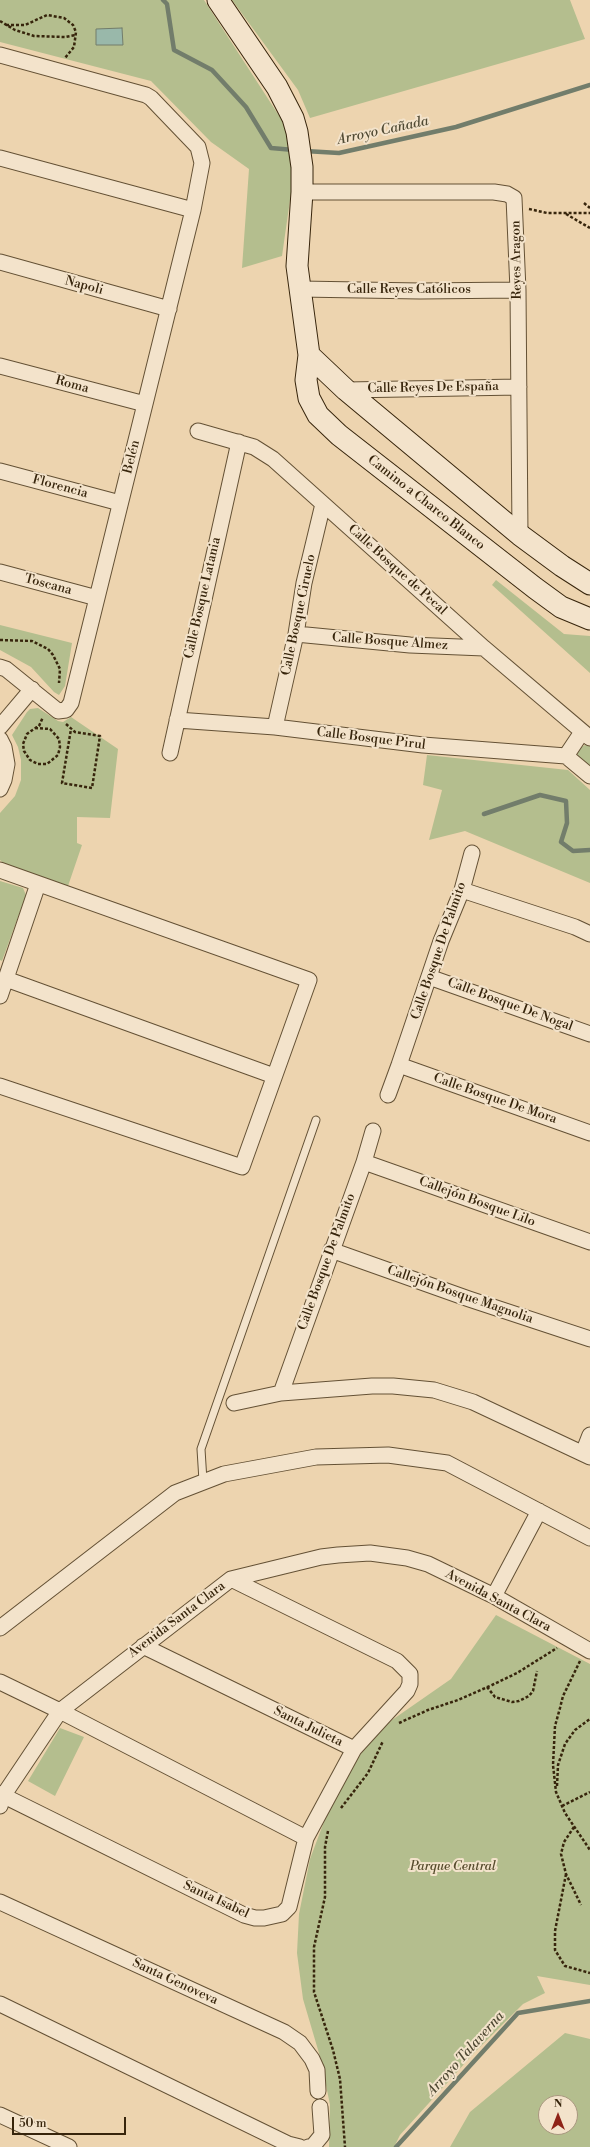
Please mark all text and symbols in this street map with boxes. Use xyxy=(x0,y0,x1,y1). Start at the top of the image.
water label: Arroyo Cañada xyxy=(336,113,430,149)
street label: Reyes Aragon xyxy=(509,220,525,300)
street label: Napoli xyxy=(63,273,105,299)
street label: Calle Reyes Católicos xyxy=(347,282,471,298)
street label: Roma xyxy=(53,373,91,397)
street label: Calle Reyes De España xyxy=(367,379,499,397)
street label: Belén xyxy=(120,439,144,475)
street label: Camino a Charco Blanco xyxy=(364,452,488,554)
street label: Florencia xyxy=(30,472,90,502)
street label: Calle Bosque de Pecal xyxy=(344,522,450,618)
street label: Calle Bosque Latania xyxy=(181,536,225,660)
street label: Calle Bosque Ciruelo xyxy=(279,553,319,677)
street label: Toscana xyxy=(23,571,73,599)
street label: Calle Bosque Almez xyxy=(331,630,449,654)
street label: Calle Bosque Pirul xyxy=(316,725,426,753)
street label: Calle Bosque De Palmito xyxy=(408,880,470,1022)
street label: Calle Bosque De Nogal xyxy=(445,975,575,1035)
street label: Calle Bosque De Mora xyxy=(431,1071,559,1127)
street label: Callejón Bosque Lilo xyxy=(417,1174,537,1230)
street label: Calle Bosque De Palmito xyxy=(295,1191,359,1333)
street label: Callejón Bosque Magnolia xyxy=(385,1263,535,1327)
street label: Avenida Santa Clara xyxy=(443,1567,553,1635)
street label: Avenida Santa Clara xyxy=(126,1579,228,1661)
street label: Santa Julieta xyxy=(271,1704,345,1750)
park label: Parque Central xyxy=(410,1859,496,1875)
street label: Santa Isabel xyxy=(181,1878,251,1922)
street label: Santa Genoveva xyxy=(130,1955,220,2009)
water label: Arroyo Talaverna xyxy=(424,2008,508,2100)
north arrow xyxy=(538,2095,578,2135)
text: N xyxy=(554,2097,562,2111)
scale bar xyxy=(14,2109,128,2135)
text: 50 m xyxy=(19,2116,47,2131)

